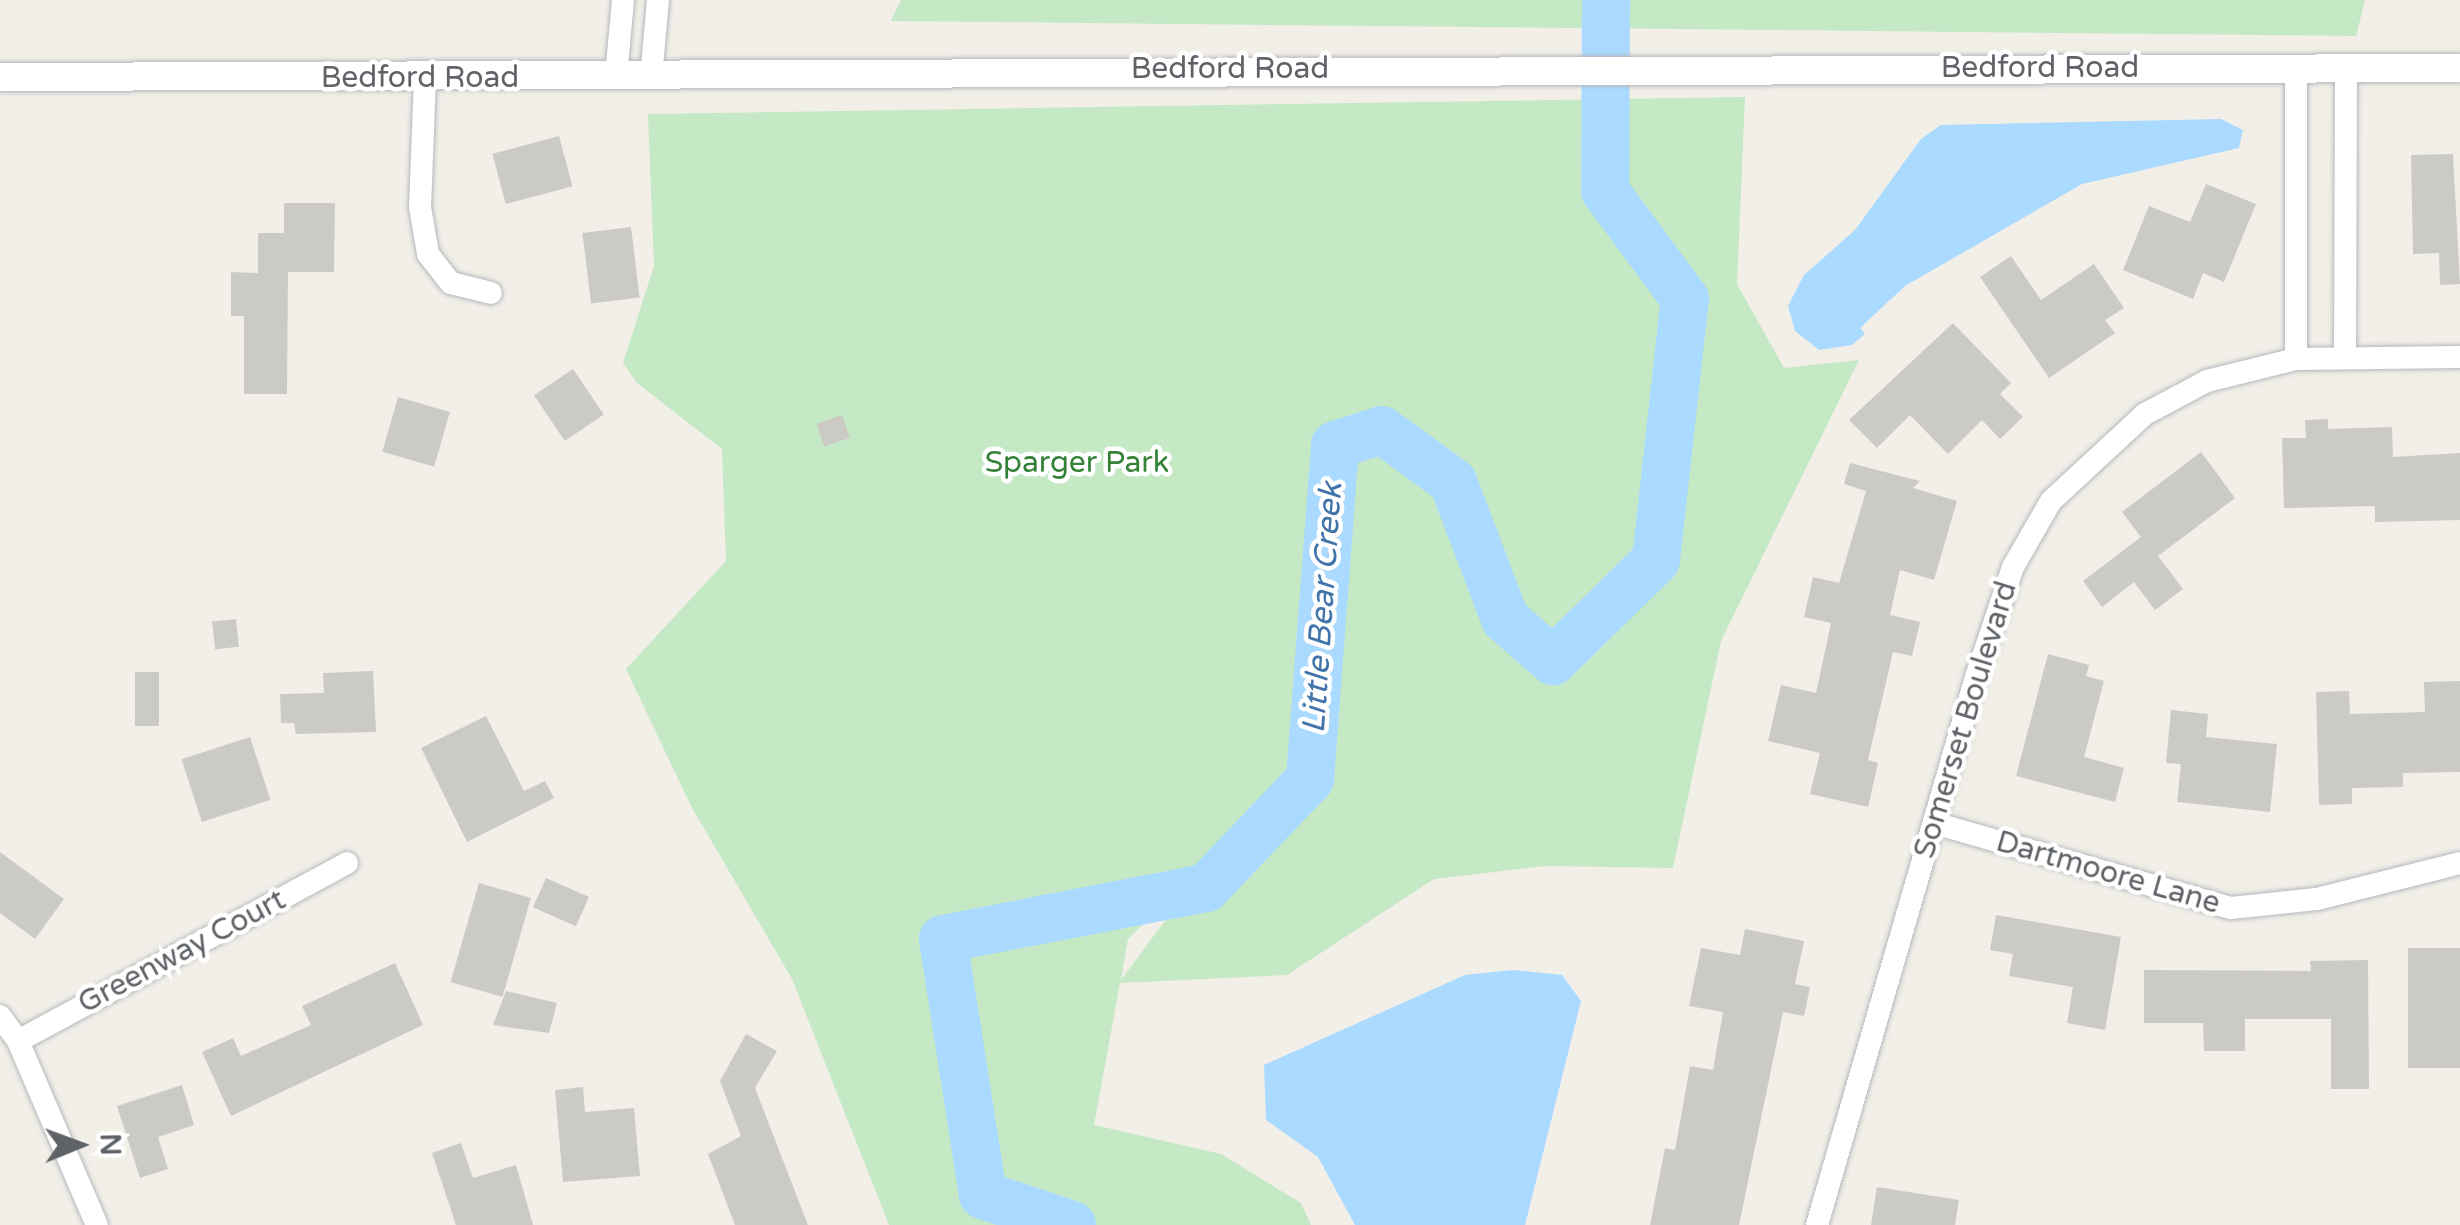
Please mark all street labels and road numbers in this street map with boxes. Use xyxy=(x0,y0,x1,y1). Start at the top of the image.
street label: Bedford Road xyxy=(1941,50,2139,86)
street label: Bedford Road xyxy=(1131,51,1329,87)
street label: Bedford Road xyxy=(321,60,519,96)
street label: Somerset Boulevard xyxy=(1907,577,2025,863)
street label: Dartmoore Lane xyxy=(1992,824,2224,922)
street label: Greenway Court xyxy=(72,882,292,1022)

